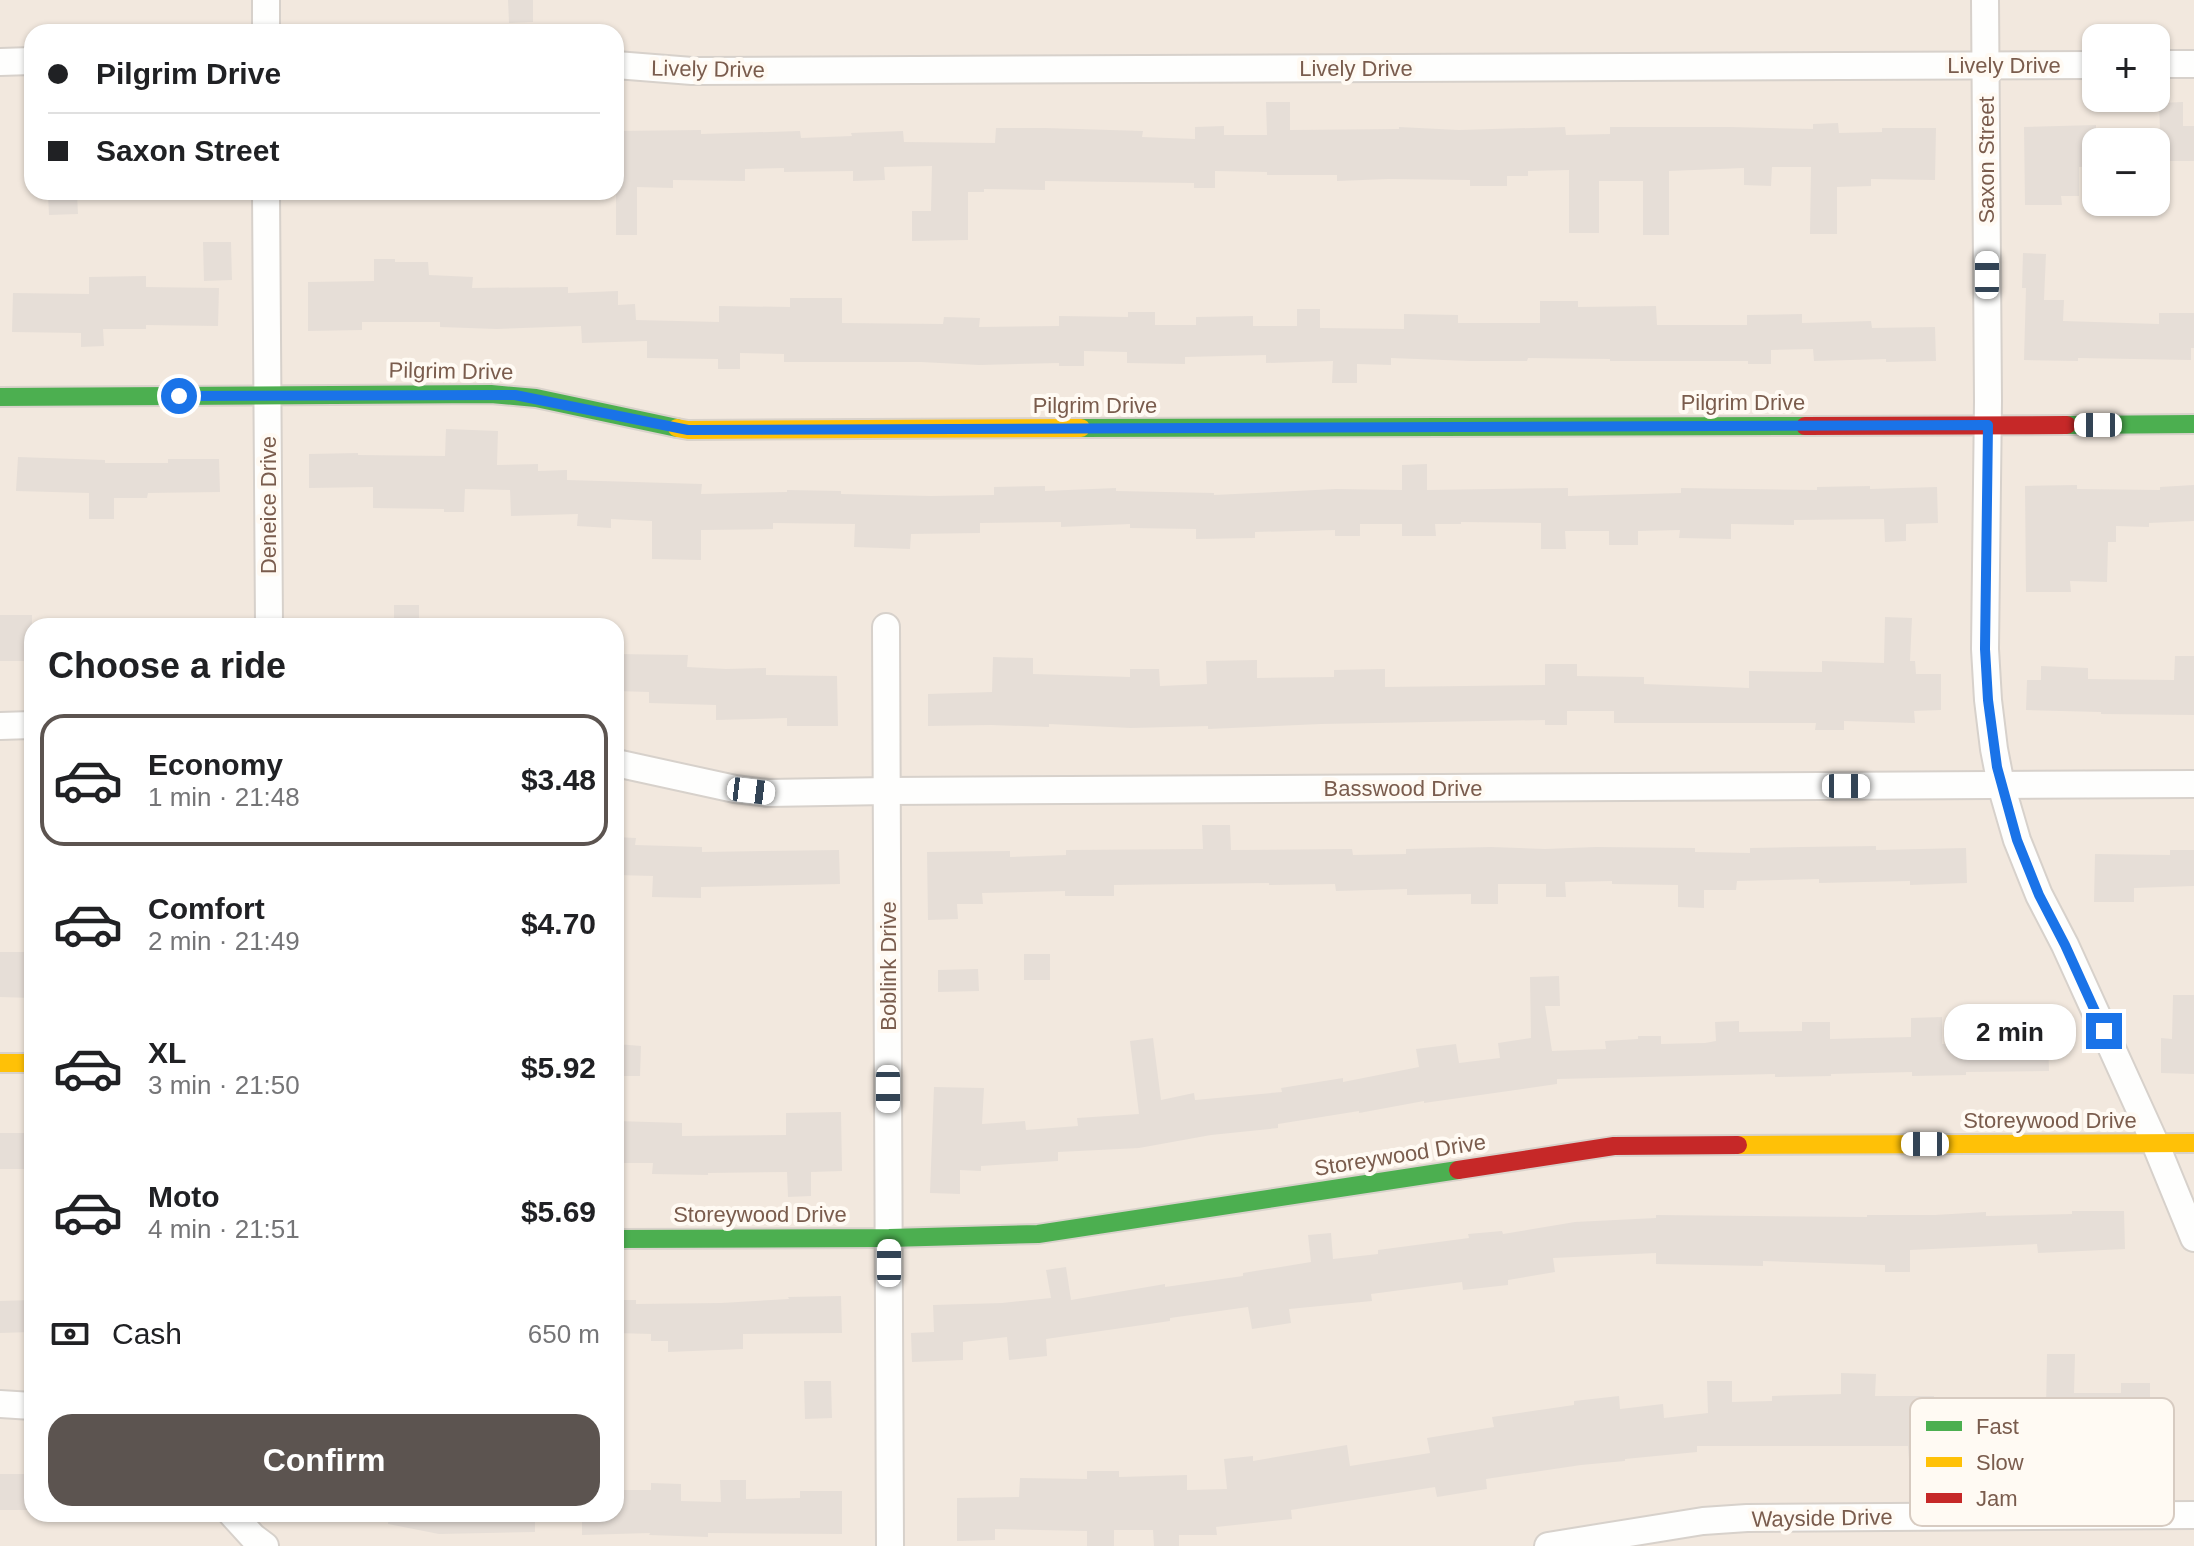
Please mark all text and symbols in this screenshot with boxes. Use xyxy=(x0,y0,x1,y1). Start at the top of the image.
map controls xyxy=(2082,24,2170,216)
button: + xyxy=(2082,24,2170,112)
street label: Lively Drive xyxy=(1947,53,2061,78)
street label: Lively Drive xyxy=(651,56,765,82)
street label: Lively Drive xyxy=(1299,56,1413,81)
text: Pilgrim Drive xyxy=(96,57,281,90)
street label: Saxon Street xyxy=(1974,96,1999,224)
button: − xyxy=(2082,128,2170,216)
text: Saxon Street xyxy=(96,134,279,167)
car xyxy=(1975,251,1999,299)
street label: Pilgrim Drive xyxy=(388,357,514,385)
route start xyxy=(161,378,197,414)
street label: Pilgrim Drive xyxy=(1681,390,1805,415)
street label: Pilgrim Drive xyxy=(1033,393,1157,418)
car xyxy=(2074,413,2122,437)
street label: Deneice Drive xyxy=(256,436,281,574)
text: Choose a ride xyxy=(48,645,286,686)
icon: car xyxy=(52,744,124,816)
text: Economy xyxy=(148,748,283,781)
text: $3.48 xyxy=(521,763,596,796)
car xyxy=(1822,774,1870,798)
car xyxy=(726,776,776,806)
street label: Basswood Drive xyxy=(1324,776,1482,801)
text: 1 min · 21:48 xyxy=(148,782,300,812)
icon: car xyxy=(52,888,124,960)
text: Comfort xyxy=(148,892,265,925)
street label: Boblink Drive xyxy=(876,901,901,1031)
text: $4.70 xyxy=(521,907,596,940)
text: 2 min · 21:49 xyxy=(148,926,300,956)
callout: 2 min xyxy=(1944,1003,2076,1059)
route end xyxy=(2086,1013,2122,1049)
text: 2 min xyxy=(1976,1017,2044,1047)
icon: car xyxy=(52,1032,124,1104)
text: XL xyxy=(148,1036,186,1069)
text: $5.92 xyxy=(521,1051,596,1084)
car xyxy=(876,1065,900,1113)
text: 3 min · 21:50 xyxy=(148,1070,300,1100)
street label: Storeywood Drive xyxy=(1963,1108,2137,1133)
street label: Storeywood Drive xyxy=(1312,1129,1488,1181)
car xyxy=(1901,1132,1949,1156)
icon: car xyxy=(52,1176,124,1248)
text: Moto xyxy=(148,1180,220,1213)
text: $5.69 xyxy=(521,1195,596,1228)
street label: Storeywood Drive xyxy=(673,1202,847,1227)
text: 4 min · 21:51 xyxy=(148,1214,300,1244)
car xyxy=(877,1239,901,1287)
icon: cash xyxy=(48,1312,92,1356)
text: Cash xyxy=(112,1317,182,1350)
text: 650 m xyxy=(528,1319,600,1349)
legend xyxy=(1910,1398,2174,1526)
button: Confirm xyxy=(48,1414,600,1506)
text: Fast xyxy=(1976,1414,2019,1439)
text: Slow xyxy=(1976,1450,2024,1475)
text: Jam xyxy=(1976,1486,2018,1511)
street label: Wayside Drive xyxy=(1751,1504,1893,1532)

